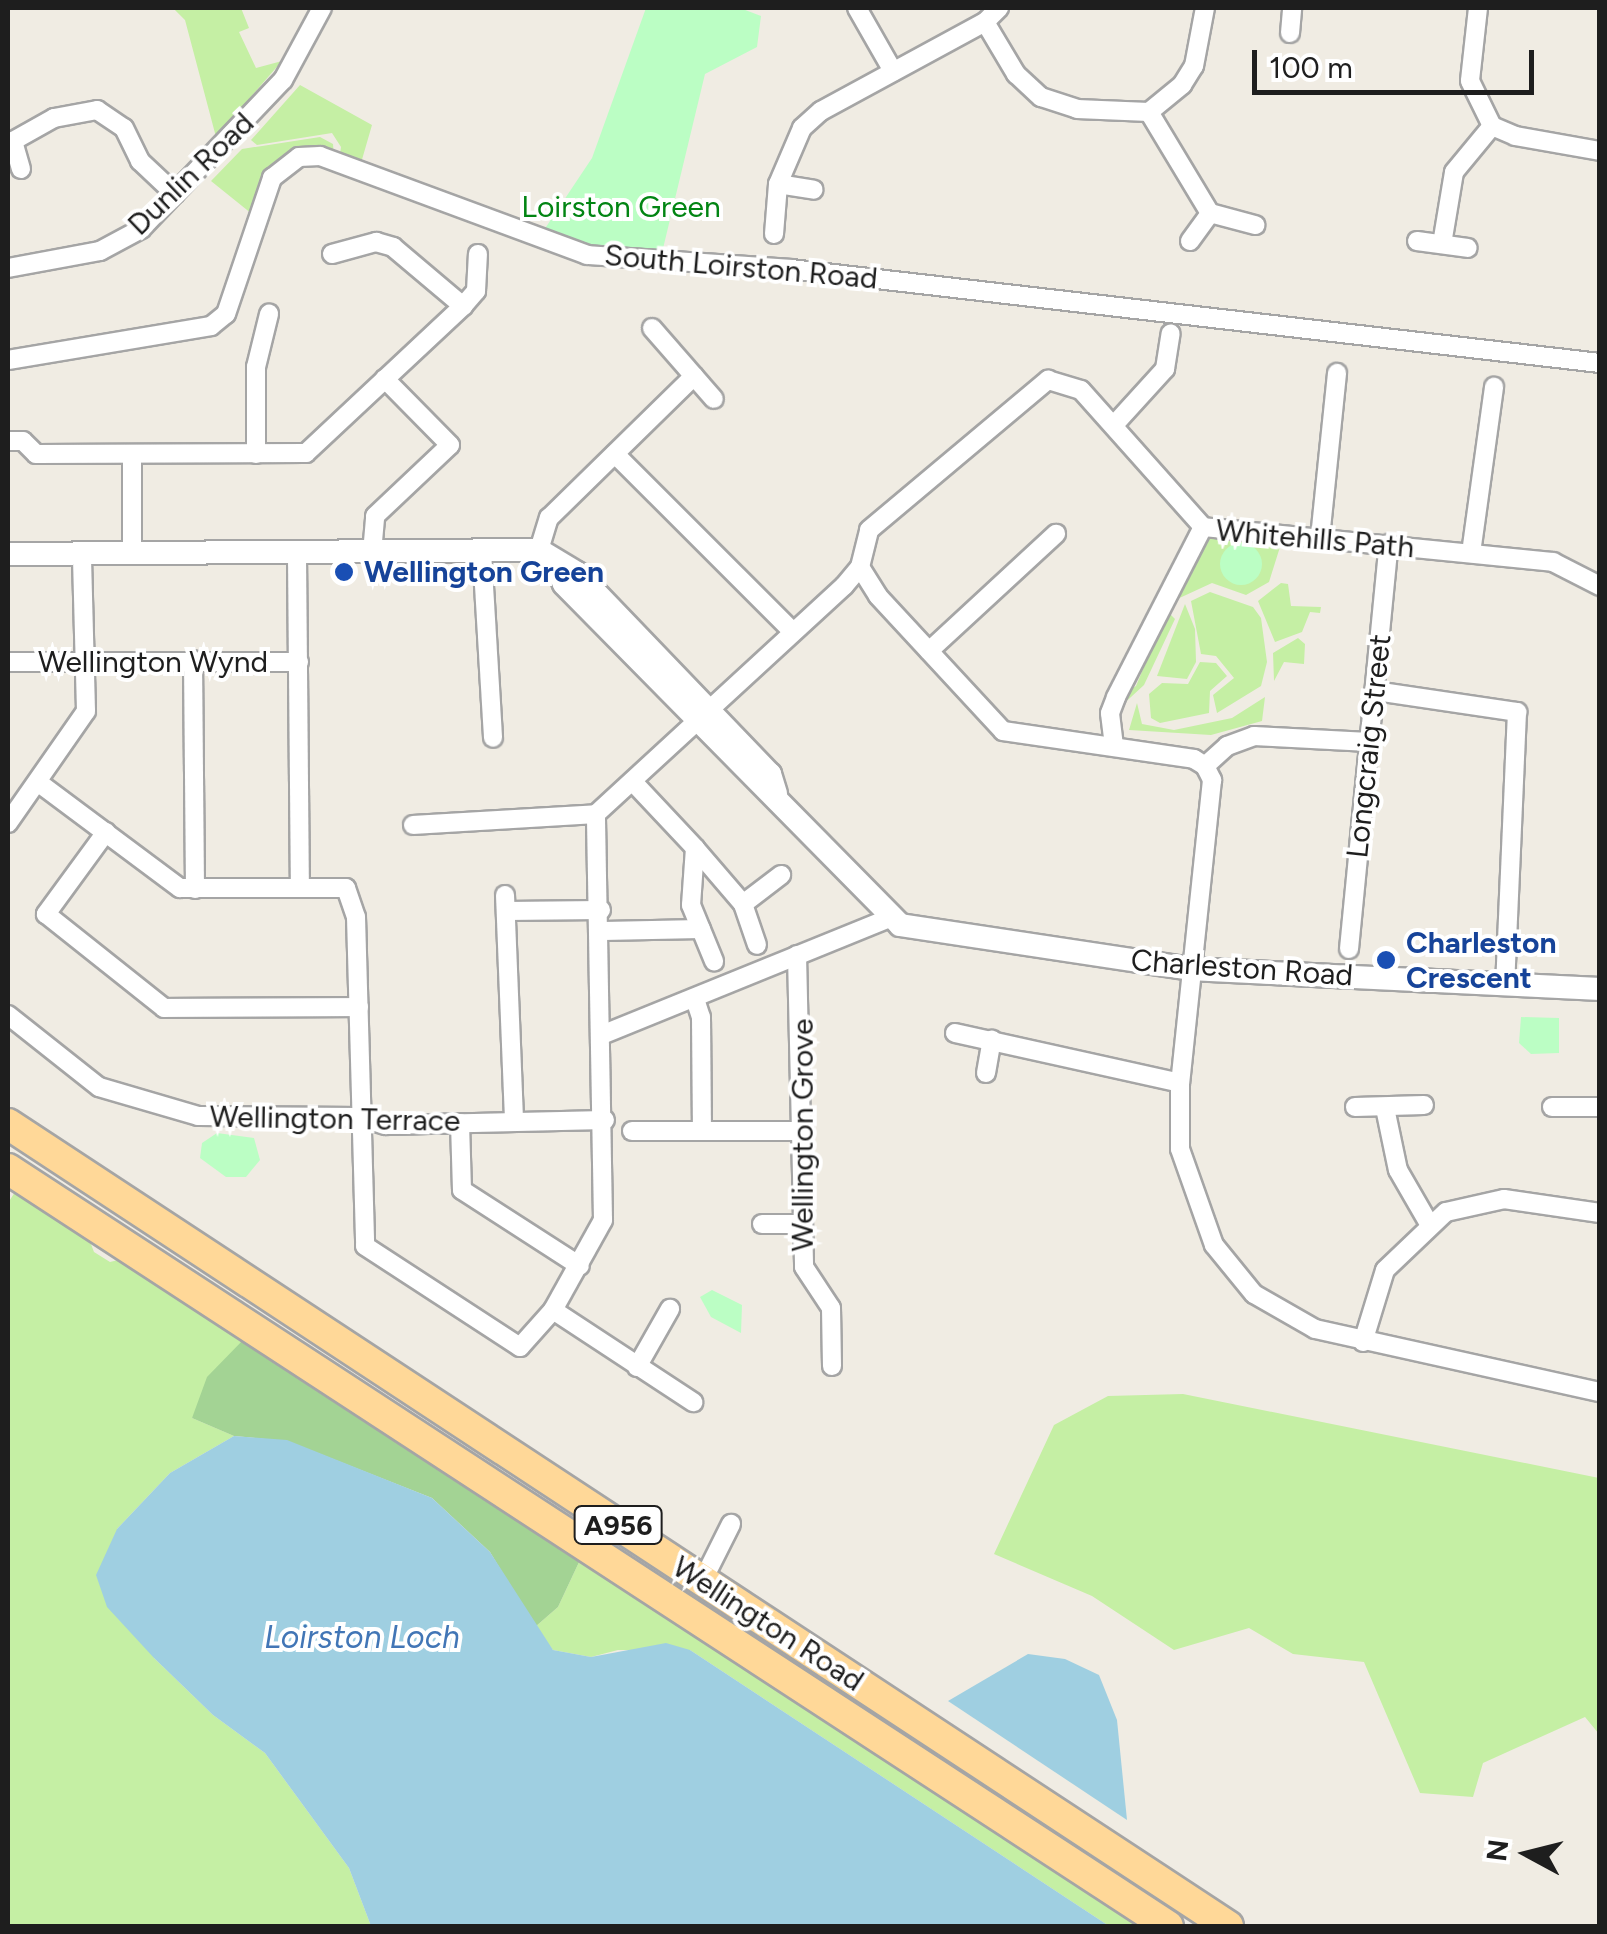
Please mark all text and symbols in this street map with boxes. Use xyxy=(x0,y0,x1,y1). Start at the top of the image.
scale bar xyxy=(1257,30,1540,92)
text: 100 m xyxy=(1269,49,1353,86)
street label: Dunlin Road xyxy=(121,105,261,243)
park label: Loirston Green xyxy=(521,189,721,225)
street label: South Loirston Road xyxy=(603,237,879,297)
street label: Whitehills Path xyxy=(1214,512,1416,566)
place label: Wellington Green xyxy=(364,554,604,590)
marker: Wellington Green xyxy=(333,561,355,583)
street label: Longcraig Street xyxy=(1339,632,1399,860)
street label: Wellington Wynd xyxy=(38,644,268,680)
place label: Charleston Crescent xyxy=(1406,925,1556,996)
street label: Charleston Road xyxy=(1130,942,1354,994)
marker: Charleston Crescent xyxy=(1375,949,1397,971)
street label: Wellington Grove xyxy=(785,1019,821,1251)
street label: Wellington Terrace xyxy=(209,1099,461,1139)
road number: A956 xyxy=(573,1502,663,1548)
street label: Wellington Road xyxy=(666,1549,870,1699)
water label: Loirston Loch xyxy=(264,1618,460,1656)
north arrow xyxy=(1477,1804,1577,1904)
text: N xyxy=(1479,1838,1515,1863)

